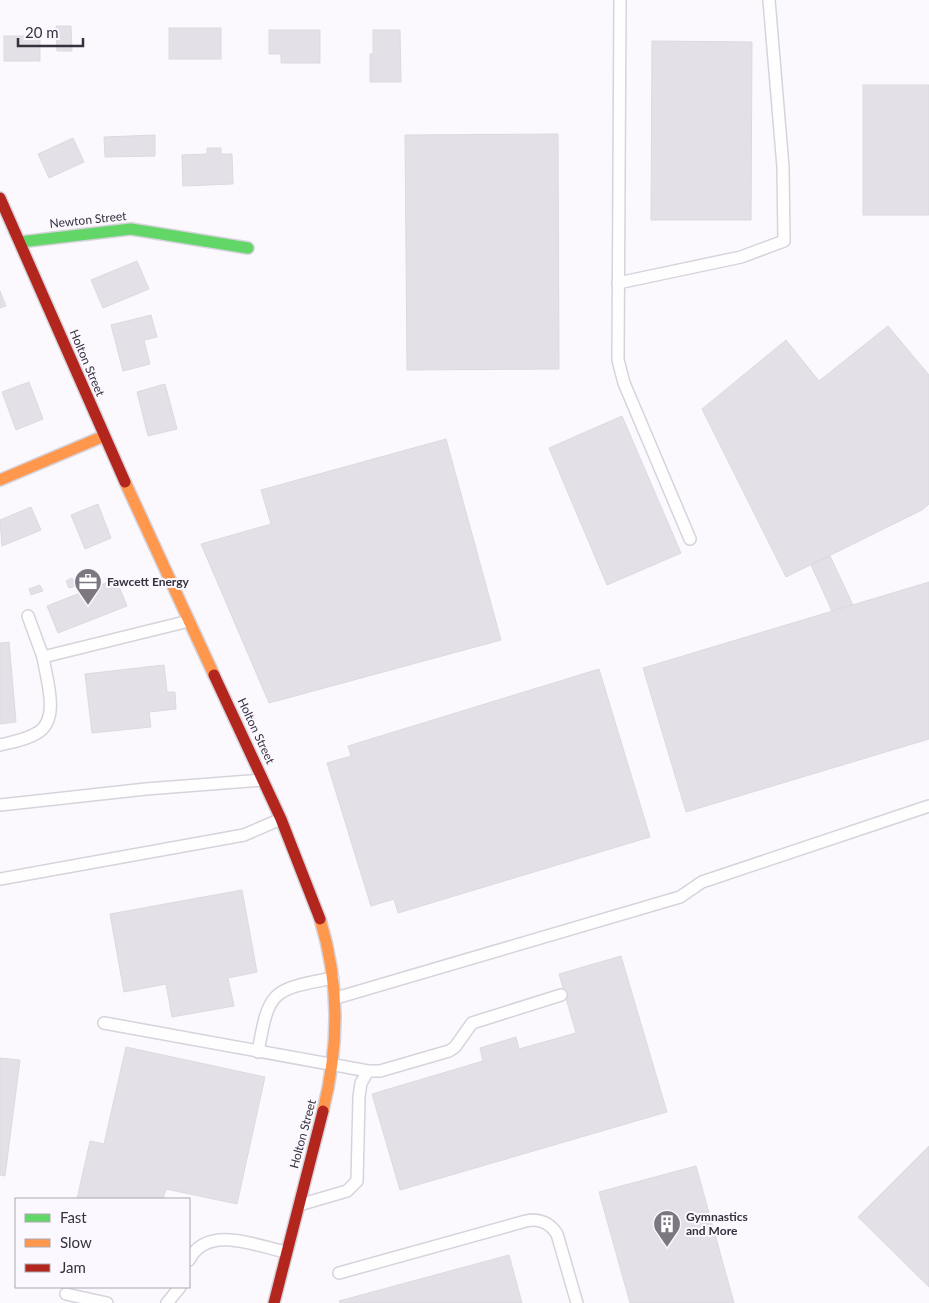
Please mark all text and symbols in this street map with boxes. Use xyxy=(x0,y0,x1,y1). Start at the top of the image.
scale bar xyxy=(18,15,82,47)
text: 20 m xyxy=(25,23,59,41)
street label: Newton Street xyxy=(49,208,128,231)
street label: Holton Street xyxy=(67,327,109,399)
office icon: Fawcett Energy xyxy=(73,567,103,606)
place label: Fawcett Energy xyxy=(107,574,190,589)
street label: Holton Street xyxy=(235,695,279,767)
street label: Holton Street xyxy=(286,1097,319,1170)
legend xyxy=(15,1198,190,1288)
text: Fast xyxy=(60,1208,87,1226)
building icon: Gymnastics and More xyxy=(652,1209,682,1248)
place label: Gymnastics and More xyxy=(686,1209,748,1238)
text: Slow xyxy=(60,1233,92,1251)
text: Jam xyxy=(60,1258,86,1276)

